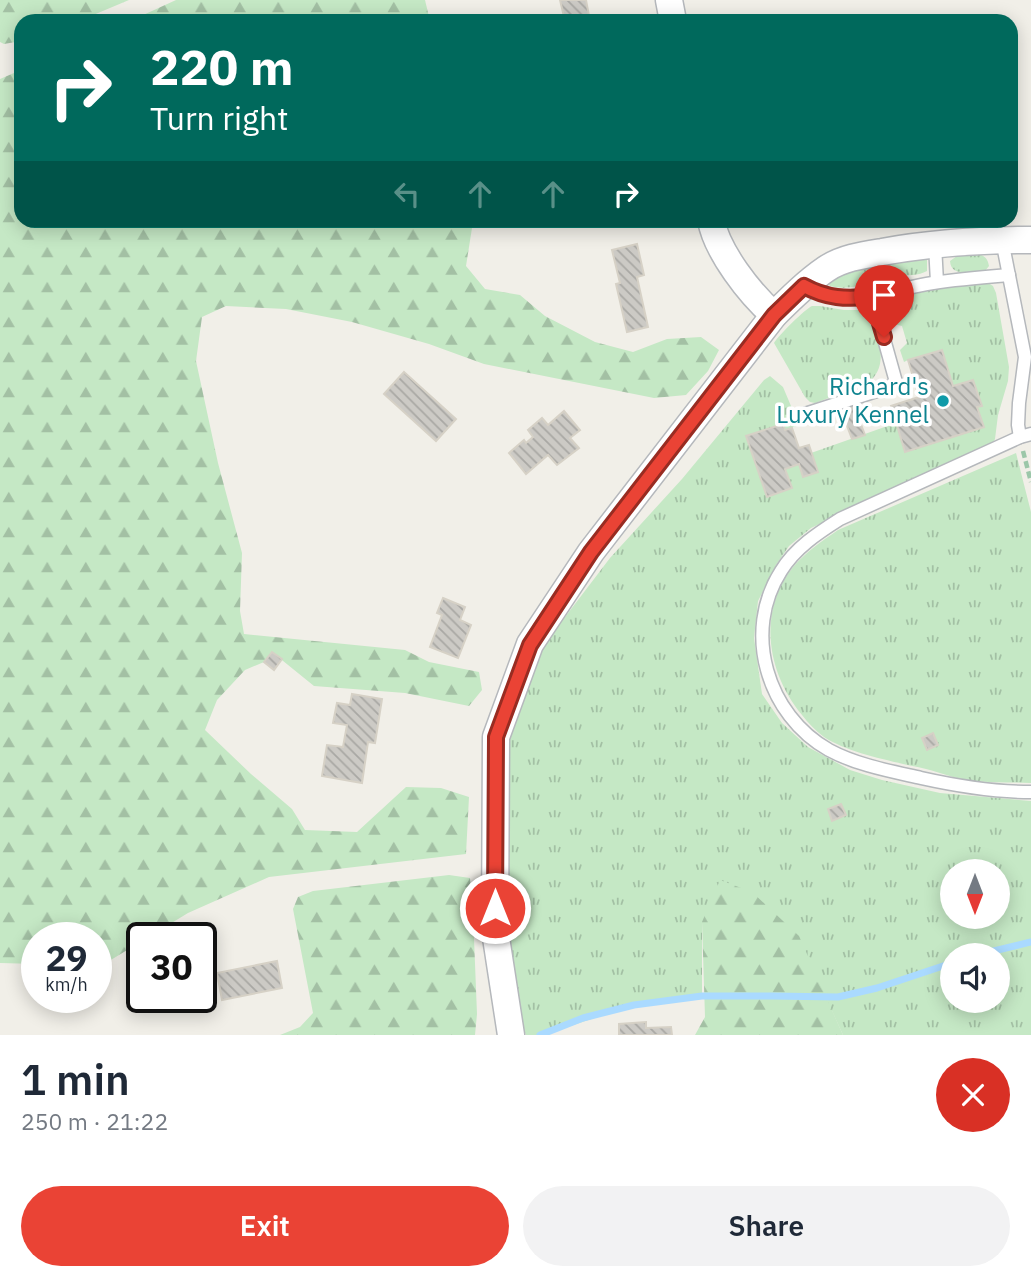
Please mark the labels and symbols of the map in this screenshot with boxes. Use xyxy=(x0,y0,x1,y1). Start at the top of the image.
pin xyxy=(854,265,914,337)
place label: Richard's Luxury Kennel xyxy=(776,370,929,430)
marker: Richard's Luxury Kennel xyxy=(935,393,951,409)
north arrow xyxy=(940,859,1010,929)
position arrow xyxy=(458,871,532,945)
speed limit sign: 30 xyxy=(126,922,217,1013)

